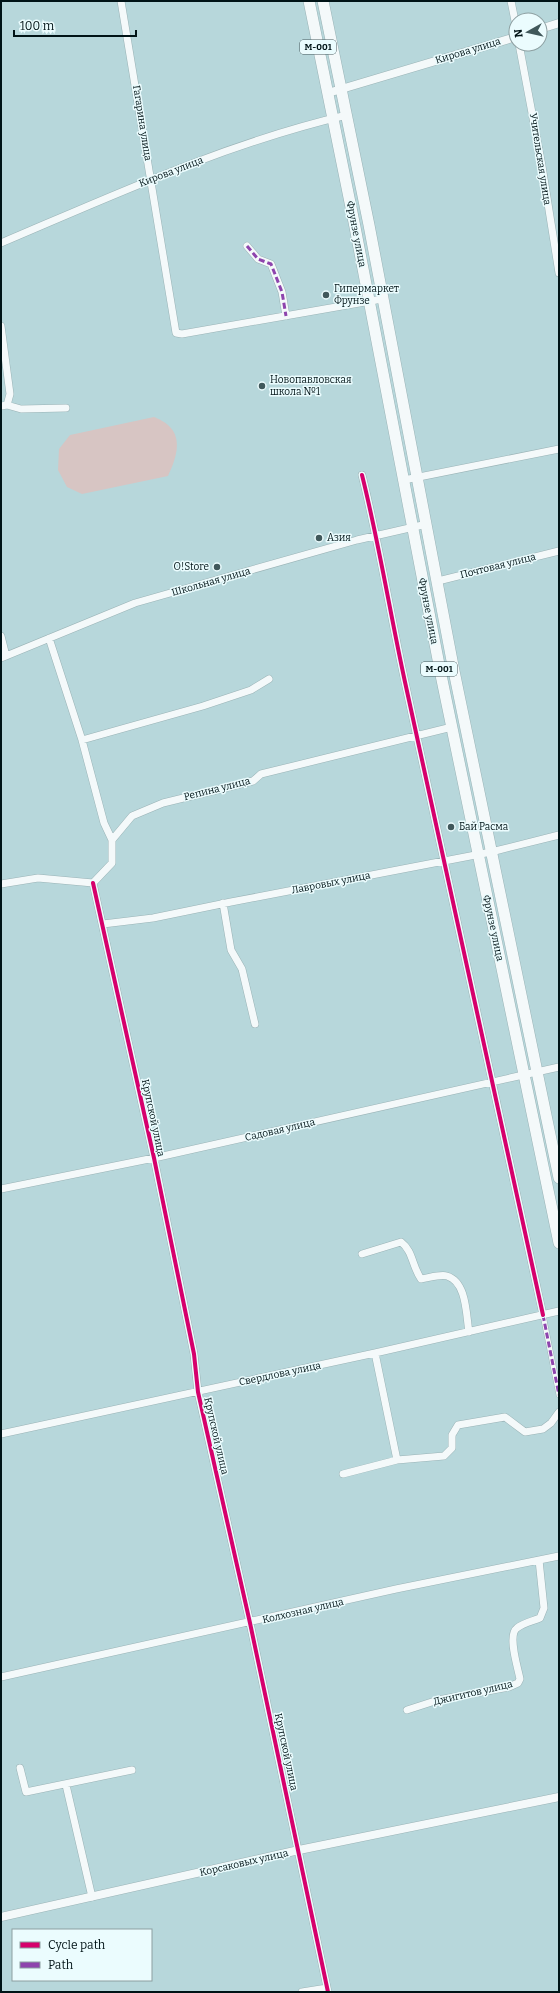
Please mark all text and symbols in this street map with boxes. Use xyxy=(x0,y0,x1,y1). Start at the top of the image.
scale bar xyxy=(14,12,136,38)
north arrow xyxy=(508,12,548,52)
text: 100 m xyxy=(20,19,55,33)
text: N xyxy=(511,28,526,38)
street label: Кирова улица xyxy=(434,35,503,67)
road number: M-001 xyxy=(300,40,336,54)
street label: Гагарина улица xyxy=(130,84,154,162)
street label: Учительская улица xyxy=(527,112,553,206)
street label: Кирова улица xyxy=(137,154,205,190)
street label: Фрунзе улица xyxy=(344,200,368,269)
place label: Гипермаркет Фрунзе xyxy=(334,283,399,307)
marker: Гипермаркет Фрунзе xyxy=(321,290,331,300)
place label: Новопавловская школа №1 xyxy=(270,374,352,398)
marker: Новопавловская школа №1 xyxy=(257,381,267,391)
place label: Азия xyxy=(327,532,351,544)
marker: Азия xyxy=(314,533,324,543)
street label: Почтовая улица xyxy=(459,551,538,581)
place label: O!Store xyxy=(173,561,209,573)
marker: O!Store xyxy=(212,562,222,572)
street label: Школьная улица xyxy=(170,565,252,599)
street label: Фрунзе улица xyxy=(416,577,440,646)
road number: M-001 xyxy=(421,662,457,676)
street label: Репина улица xyxy=(183,775,252,803)
place label: Бай Расма xyxy=(459,821,509,833)
marker: Бай Расма xyxy=(446,822,456,832)
street label: Лавровых улица xyxy=(291,869,372,897)
street label: Фрунзе улица xyxy=(480,894,506,963)
street label: Крупской улица xyxy=(139,1078,167,1158)
street label: Садовая улица xyxy=(244,1116,317,1144)
street label: Свердлова улица xyxy=(238,1359,323,1389)
street label: Крупской улица xyxy=(201,1396,231,1476)
street label: Колхозная улица xyxy=(261,1596,345,1626)
street label: Джигитов улица xyxy=(432,1678,514,1708)
street label: Крупской улица xyxy=(272,1712,300,1792)
street label: Корсаковых улица xyxy=(199,1847,290,1879)
legend xyxy=(12,1929,152,1981)
text: Cycle path xyxy=(48,1938,106,1952)
text: Path xyxy=(48,1958,74,1972)

